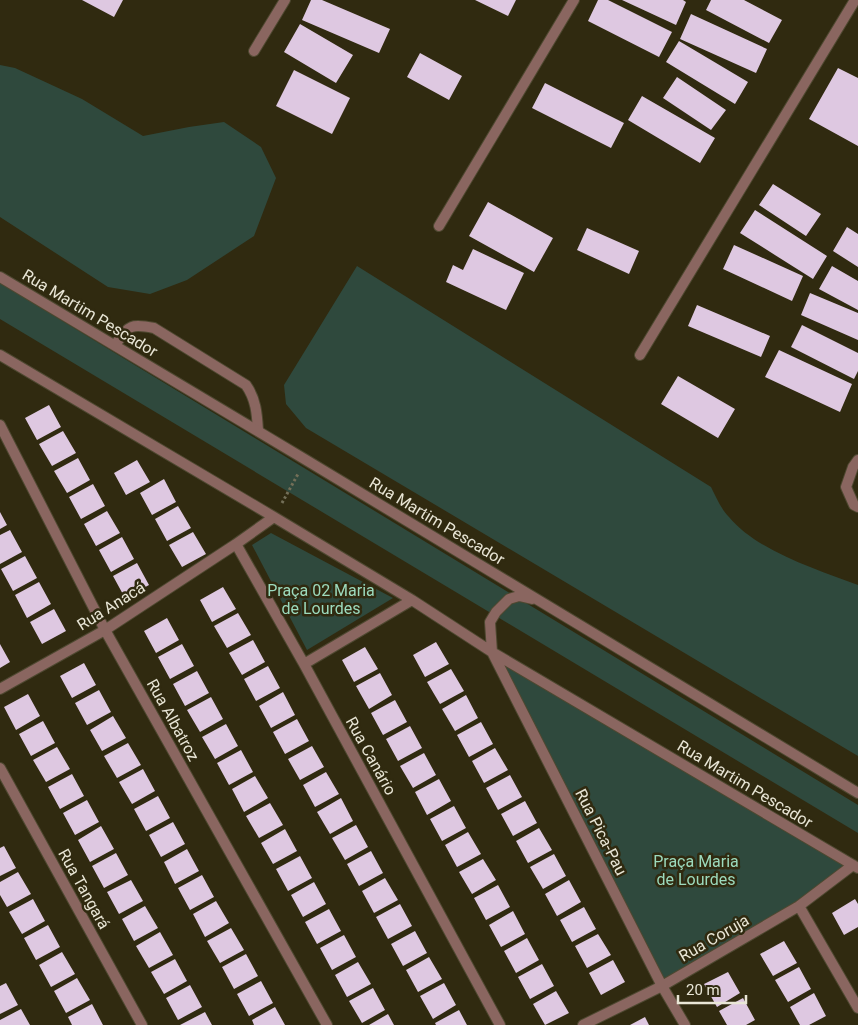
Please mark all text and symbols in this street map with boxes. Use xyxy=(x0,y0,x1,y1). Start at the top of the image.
street label: Rua Martim Pescador xyxy=(19,265,162,361)
street label: Rua Martim Pescador xyxy=(366,473,509,569)
street label: Rua Anacá xyxy=(74,578,148,634)
park label: Praça 02 Maria de Lourdes xyxy=(267,581,375,618)
street label: Rua Albatroz xyxy=(143,676,203,764)
street label: Rua Canário xyxy=(342,714,400,798)
street label: Rua Martim Pescador xyxy=(674,736,817,832)
street label: Rua Pica-Pau xyxy=(571,786,631,878)
street label: Rua Tangará xyxy=(54,846,114,932)
park label: Praça Maria de Lourdes xyxy=(653,852,739,889)
street label: Rua Coruja xyxy=(676,910,752,966)
scale bar xyxy=(678,972,746,1004)
text: 20 m xyxy=(686,981,720,999)

